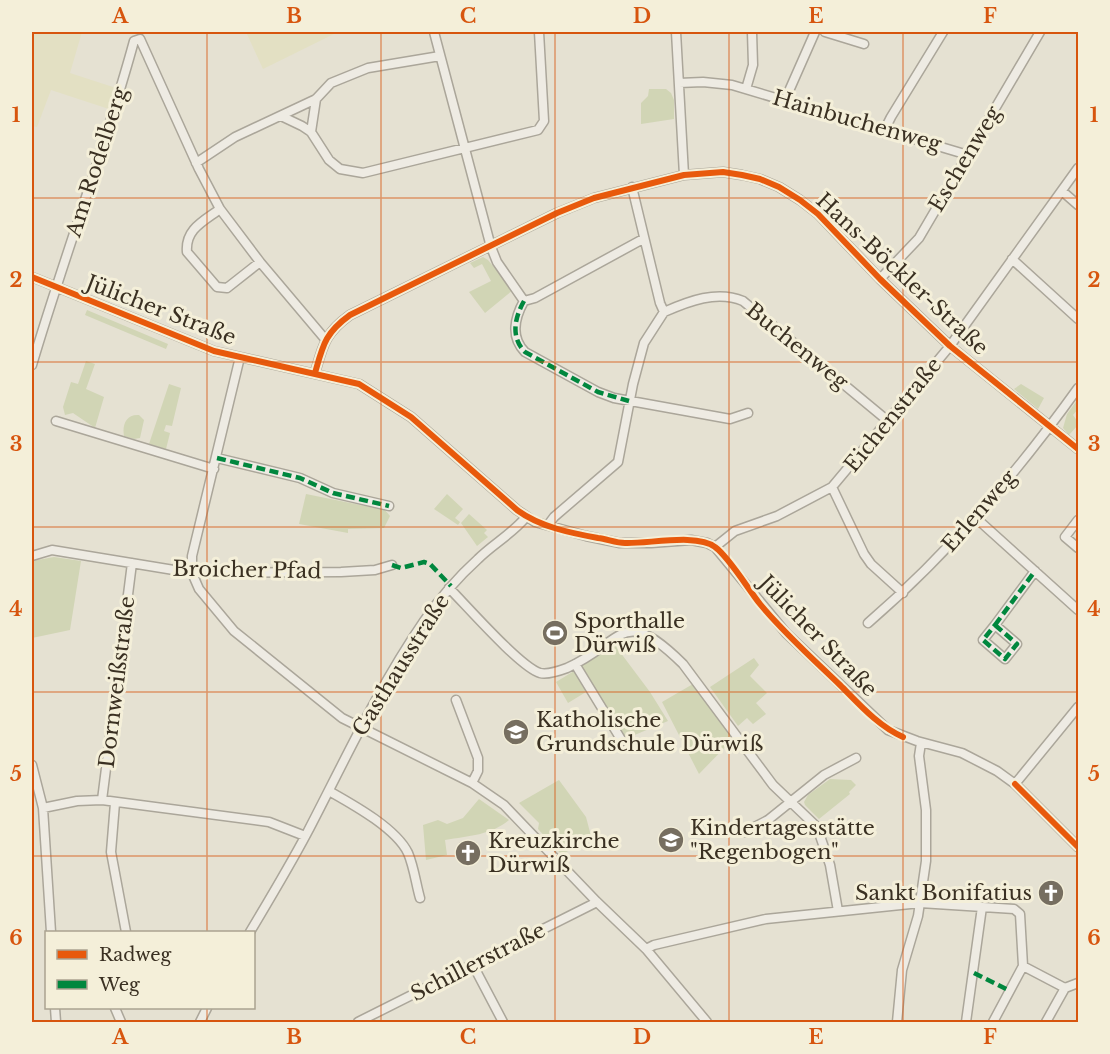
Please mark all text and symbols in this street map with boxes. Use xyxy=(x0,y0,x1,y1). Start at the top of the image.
text: A xyxy=(111,4,129,28)
text: B xyxy=(286,4,302,28)
text: C xyxy=(460,4,476,28)
text: D xyxy=(633,4,651,28)
text: E xyxy=(808,4,824,28)
text: F xyxy=(983,4,997,28)
street label: Am Rodelberg xyxy=(60,83,134,241)
street label: Hainbuchenweg xyxy=(770,84,945,158)
street label: Eschenweg xyxy=(923,101,1007,217)
text: 1 xyxy=(12,103,21,127)
text: 1 xyxy=(1090,103,1099,127)
street label: Hans-Böckler-Straße xyxy=(811,187,993,361)
text: 2 xyxy=(9,268,23,292)
street label: Jülicher Straße xyxy=(80,268,240,351)
text: 2 xyxy=(1087,268,1101,292)
street label: Buchenweg xyxy=(741,297,854,395)
street label: Eichenstraße xyxy=(839,352,947,478)
text: 3 xyxy=(10,432,22,456)
text: 3 xyxy=(1088,432,1100,456)
street label: Erlenweg xyxy=(936,464,1022,557)
street label: Broicher Pfad xyxy=(172,556,322,584)
street label: Jülicher Straße xyxy=(752,568,882,702)
street label: Gasthausstraße xyxy=(347,589,455,741)
street label: Dornweißstraße xyxy=(94,595,140,769)
text: 4 xyxy=(9,597,23,621)
text: 4 xyxy=(1087,597,1101,621)
place label: Sporthalle Dürwiß xyxy=(574,608,685,658)
sports icon: Sporthalle Dürwiß xyxy=(540,618,570,648)
place label: Katholische Grundschule Dürwiß xyxy=(536,707,763,757)
school or university icon: Katholische Grundschule Dürwiß xyxy=(501,717,531,747)
text: 5 xyxy=(10,762,22,786)
text: 5 xyxy=(1088,762,1100,786)
place label: Kindertagesstätte "Regenbogen" xyxy=(690,815,875,865)
school or university icon: Kindertagesstätte "Regenbogen" xyxy=(656,825,686,855)
place label: Kreuzkirche Dürwiß xyxy=(488,828,620,878)
church icon: Kreuzkirche Dürwiß xyxy=(453,838,483,868)
church icon: Sankt Bonifatius xyxy=(1036,878,1066,908)
place label: Sankt Bonifatius xyxy=(855,880,1032,906)
street label: Schillerstraße xyxy=(406,917,550,1007)
text: 6 xyxy=(9,926,23,950)
text: 6 xyxy=(1087,926,1101,950)
legend xyxy=(45,931,255,1009)
text: Radweg xyxy=(99,944,172,966)
text: Weg xyxy=(98,974,140,996)
text: A xyxy=(111,1025,129,1049)
text: B xyxy=(286,1025,302,1049)
text: C xyxy=(460,1025,476,1049)
text: D xyxy=(633,1025,651,1049)
text: E xyxy=(808,1025,824,1049)
text: F xyxy=(983,1025,997,1049)

